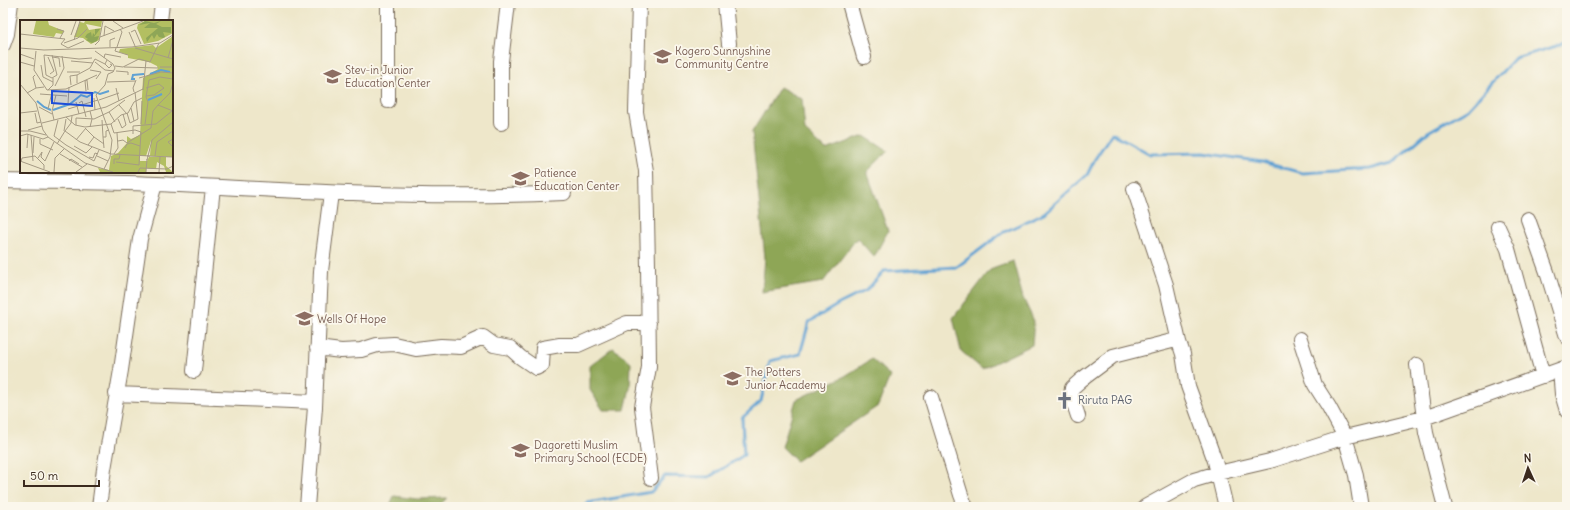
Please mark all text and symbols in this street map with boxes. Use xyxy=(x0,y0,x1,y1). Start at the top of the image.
inset map xyxy=(20,20,173,173)
place label: Kogero Sunnyshine Community Centre xyxy=(675,44,771,71)
school or university icon: Kogero Sunnyshine Community Centre xyxy=(652,47,672,67)
place label: Stev-in Junior Education Center xyxy=(345,63,431,90)
school or university icon: Stev-in Junior Education Center xyxy=(322,66,342,86)
place label: Patience Education Center xyxy=(534,166,620,193)
school or university icon: Patience Education Center xyxy=(511,169,531,189)
school or university icon: Wells Of Hope xyxy=(294,309,314,329)
place label: Wells Of Hope xyxy=(317,312,386,326)
place label: The Potters Junior Academy xyxy=(745,365,826,392)
school or university icon: The Potters Junior Academy xyxy=(722,368,742,388)
church icon: Riruta PAG xyxy=(1055,390,1075,410)
place label: Riruta PAG xyxy=(1078,393,1132,407)
place label: Dagoretti Muslim Primary School (ECDE) xyxy=(534,438,647,465)
school or university icon: Dagoretti Muslim Primary School (ECDE) xyxy=(511,441,531,461)
north arrow xyxy=(1508,448,1548,488)
text: N xyxy=(1523,451,1532,465)
scale bar xyxy=(24,462,99,488)
text: 50 m xyxy=(30,468,59,483)

